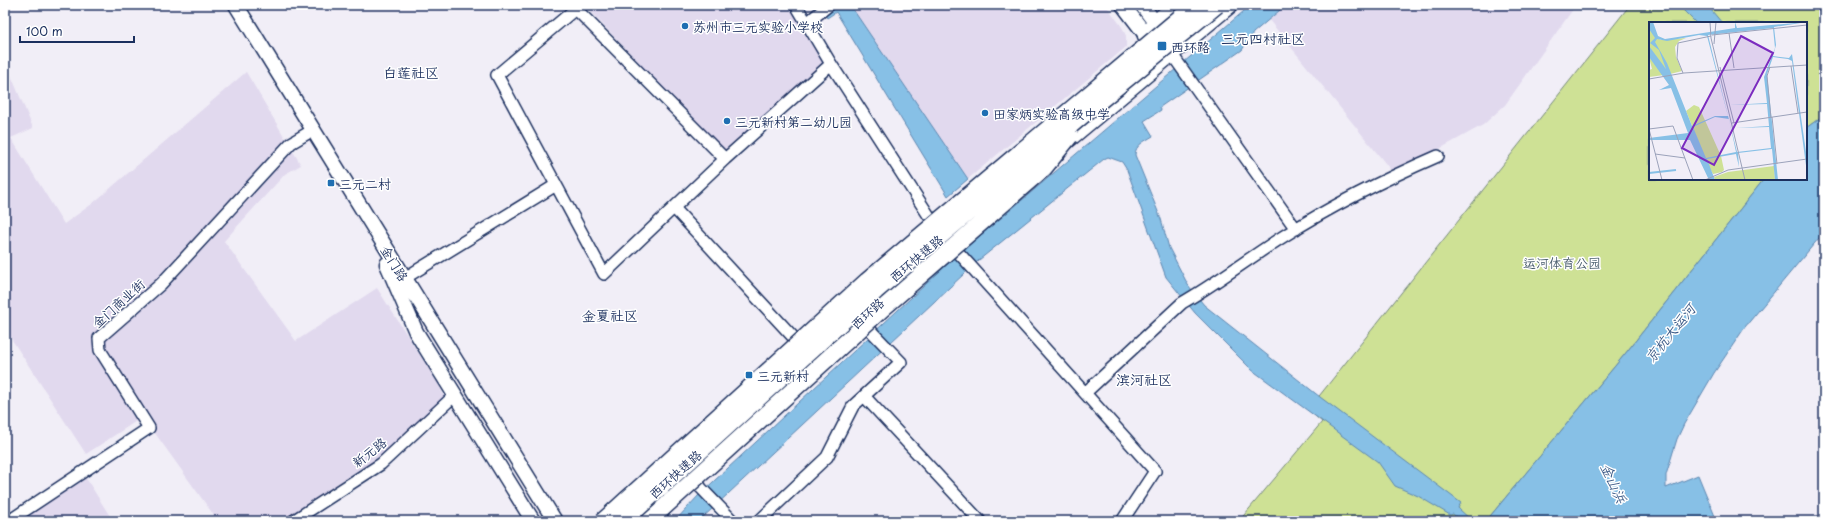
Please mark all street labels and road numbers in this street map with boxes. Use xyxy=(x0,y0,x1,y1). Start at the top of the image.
street label: 西环快速路 xyxy=(885,230,947,286)
street label: 金门路 xyxy=(377,241,413,285)
street label: 金门商业街 xyxy=(87,274,149,332)
street label: 西环路 xyxy=(846,293,888,333)
street label: 新元路 xyxy=(348,433,390,471)
street label: 西环快速路 xyxy=(644,445,706,503)

